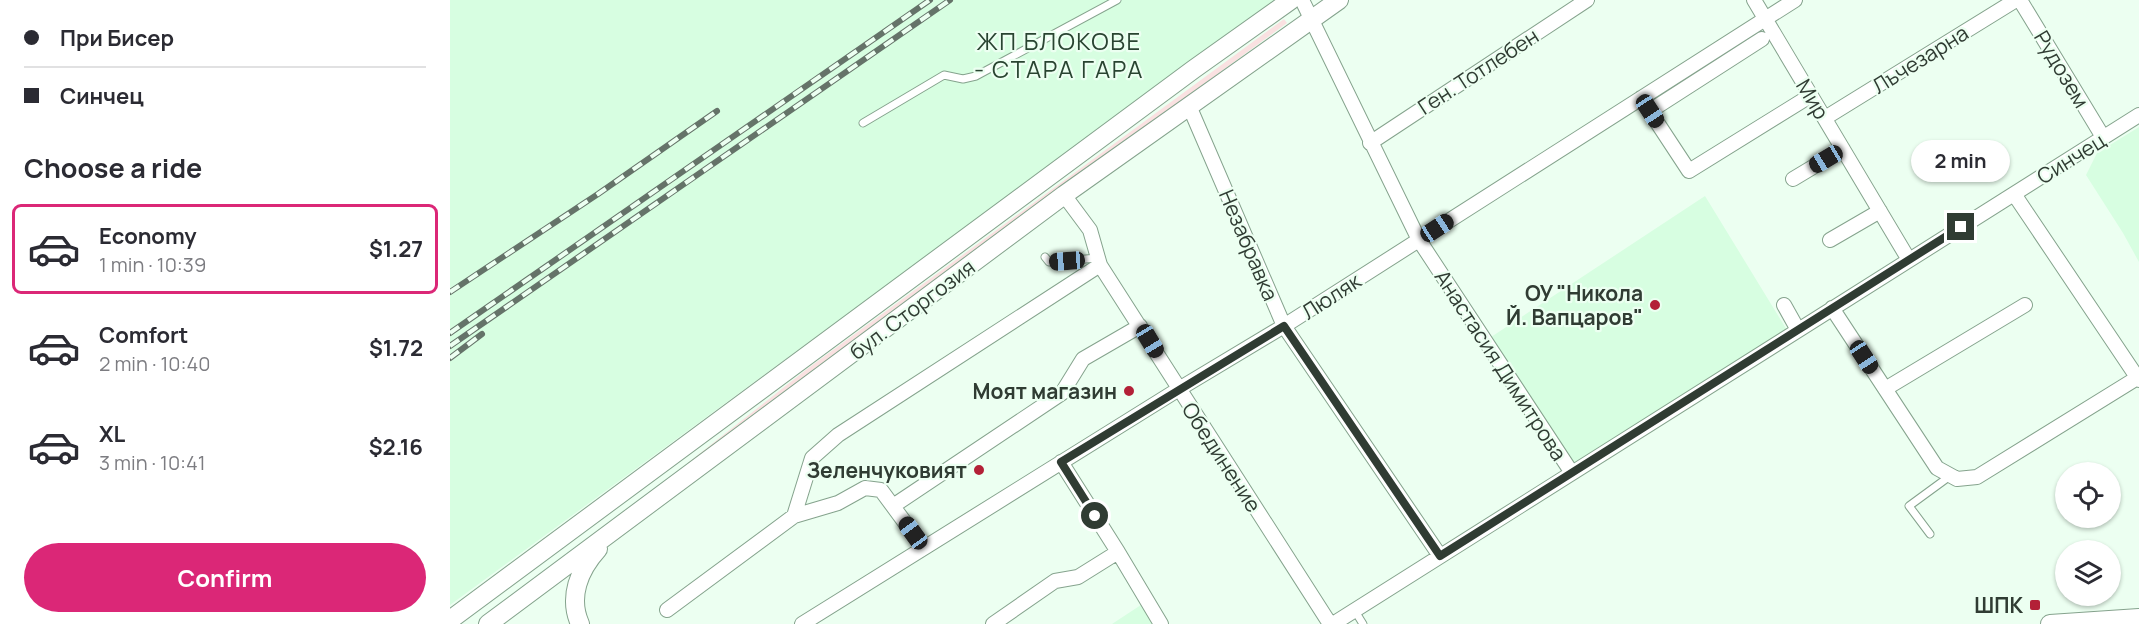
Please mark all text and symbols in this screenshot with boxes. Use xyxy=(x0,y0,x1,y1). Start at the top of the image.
street label: Лъчезарна xyxy=(1867,18,1973,100)
street label: Ген. Тотлебен xyxy=(1412,22,1544,120)
text: При Бисер xyxy=(60,23,174,53)
district label: ЖП БЛОКОВЕ - СТАРА ГАРА xyxy=(974,24,1144,85)
street label: Рудозем xyxy=(2028,25,2096,113)
street label: Мир xyxy=(1790,74,1836,124)
text: Синчец xyxy=(60,81,144,111)
car xyxy=(1633,91,1667,131)
street label: Синчец xyxy=(2031,126,2111,190)
callout: 2 min xyxy=(1912,140,2011,182)
car xyxy=(1806,142,1846,176)
text: 2 min xyxy=(1934,147,1987,174)
text: Choose a ride xyxy=(24,149,202,186)
street label: Незабравка xyxy=(1213,185,1285,305)
car xyxy=(1417,211,1457,245)
route end xyxy=(1947,213,1974,240)
text: Economy xyxy=(99,221,197,251)
icon: car xyxy=(27,222,81,276)
text: $1.27 xyxy=(369,234,423,264)
text: 1 min · 10:39 xyxy=(99,251,206,278)
car xyxy=(1048,251,1086,271)
street label: бул. Сторгозия xyxy=(844,253,980,365)
street label: Анастасия Димитрова xyxy=(1429,264,1573,466)
street label: Люляк xyxy=(1296,266,1367,326)
place label: ОУ "Никола Й. Вапцаров" xyxy=(1506,279,1643,331)
marker: ОУ "Никола Й. Вапцаров" xyxy=(1648,298,1662,312)
text: Comfort xyxy=(99,320,188,350)
icon: car xyxy=(27,321,81,375)
car xyxy=(1133,321,1167,361)
text: $1.72 xyxy=(369,333,423,363)
car xyxy=(1847,337,1881,377)
text: 2 min · 10:40 xyxy=(99,350,210,377)
place label: Моят магазин xyxy=(972,377,1117,405)
marker: Моят магазин xyxy=(1122,384,1136,398)
street label: Обединение xyxy=(1176,397,1268,517)
text: XL xyxy=(99,419,125,449)
icon: car xyxy=(27,420,81,474)
text: $2.16 xyxy=(369,432,423,462)
text: 3 min · 10:41 xyxy=(99,449,206,476)
place label: Зеленчуковият xyxy=(806,456,967,484)
map controls xyxy=(2055,462,2121,606)
button: locate xyxy=(2055,462,2121,528)
marker: Зеленчуковият xyxy=(972,463,986,477)
route start xyxy=(1081,502,1108,529)
car xyxy=(895,513,931,553)
button: layers xyxy=(2055,540,2121,606)
button: Confirm xyxy=(24,543,426,612)
place label: ШПК xyxy=(1974,591,2023,619)
marker: ШПК xyxy=(2028,598,2042,612)

